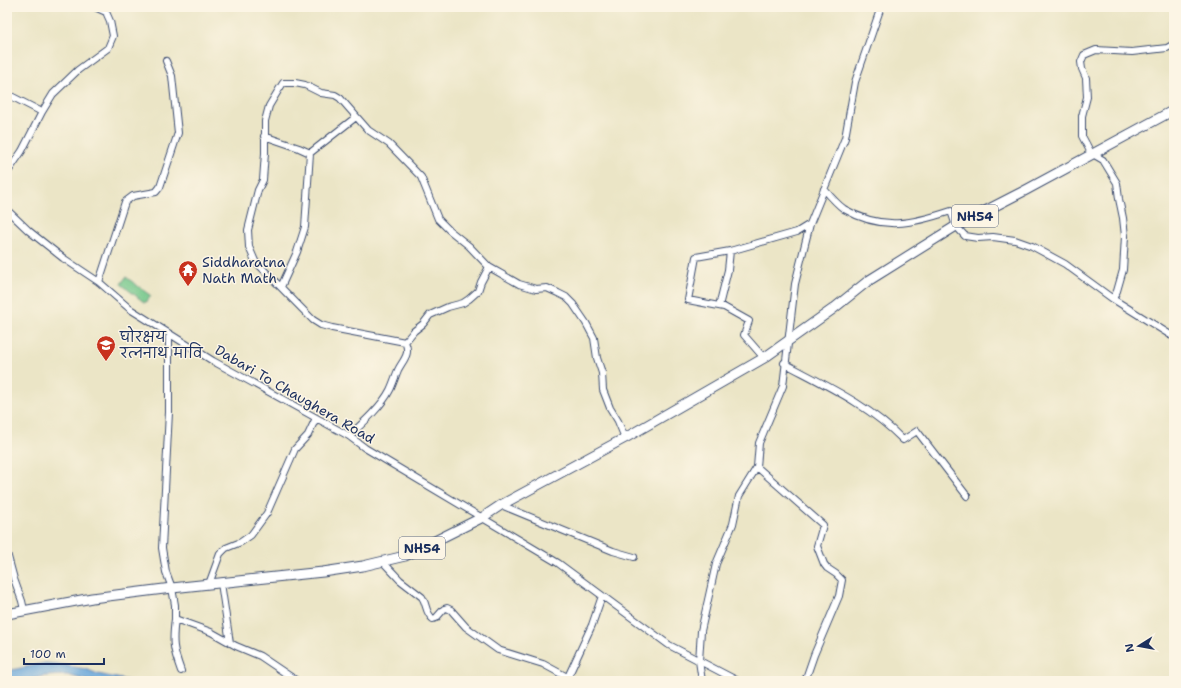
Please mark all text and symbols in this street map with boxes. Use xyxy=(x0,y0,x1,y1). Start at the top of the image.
road number: NH54 xyxy=(952,205,998,227)
place label: Siddharatna Nath Math xyxy=(202,253,286,287)
temple icon: Siddharatna Nath Math xyxy=(177,259,199,287)
place label: घोरक्षय रत्ननाथ मावि xyxy=(119,326,204,362)
school or university icon: घोरक्षय रत्ननाथ मावि xyxy=(95,334,117,362)
street label: Dabari To Chaughera Road xyxy=(212,341,378,447)
road number: NH54 xyxy=(399,537,445,559)
north arrow xyxy=(1119,626,1159,666)
scale bar xyxy=(24,640,104,666)
text: N xyxy=(1121,642,1138,654)
text: 100 m xyxy=(30,646,66,662)

